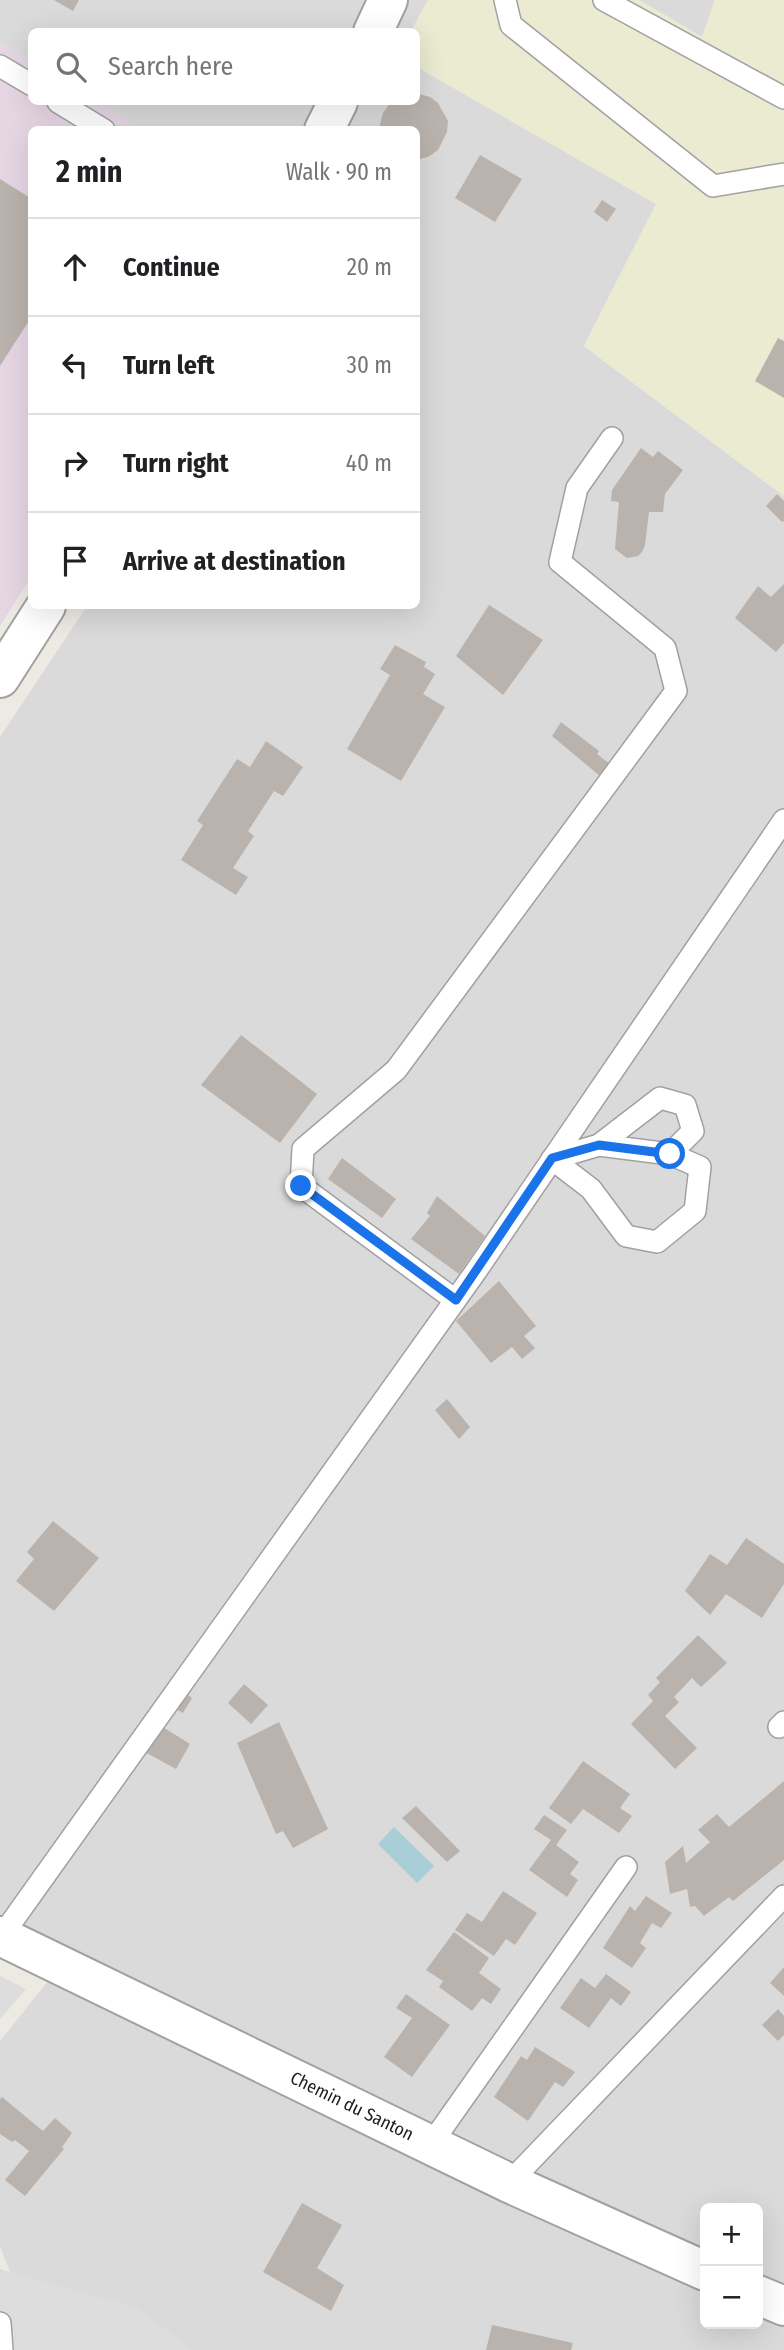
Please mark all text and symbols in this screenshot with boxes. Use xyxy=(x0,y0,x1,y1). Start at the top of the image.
search box xyxy=(28,28,420,105)
icon: search xyxy=(52,48,90,86)
text: Search here xyxy=(108,51,233,82)
text: 2 min xyxy=(56,154,123,190)
text: Walk · 90 m xyxy=(286,158,392,186)
icon: ahead xyxy=(56,248,94,286)
text: Continue xyxy=(123,252,220,283)
text: 20 m xyxy=(347,253,392,281)
icon: left xyxy=(56,346,94,384)
text: Turn left xyxy=(123,350,215,381)
text: 30 m xyxy=(347,351,392,379)
icon: right xyxy=(56,444,94,482)
text: Turn right xyxy=(123,448,229,479)
text: 40 m xyxy=(346,449,392,477)
icon: arrive xyxy=(56,542,94,580)
text: Arrive at destination xyxy=(123,546,346,577)
route start xyxy=(654,1138,685,1169)
route end xyxy=(285,1170,316,1201)
street label: Chemin du Santon xyxy=(287,2067,417,2145)
map controls xyxy=(700,2203,763,2329)
button: + xyxy=(700,2203,763,2266)
button: − xyxy=(700,2266,763,2329)

